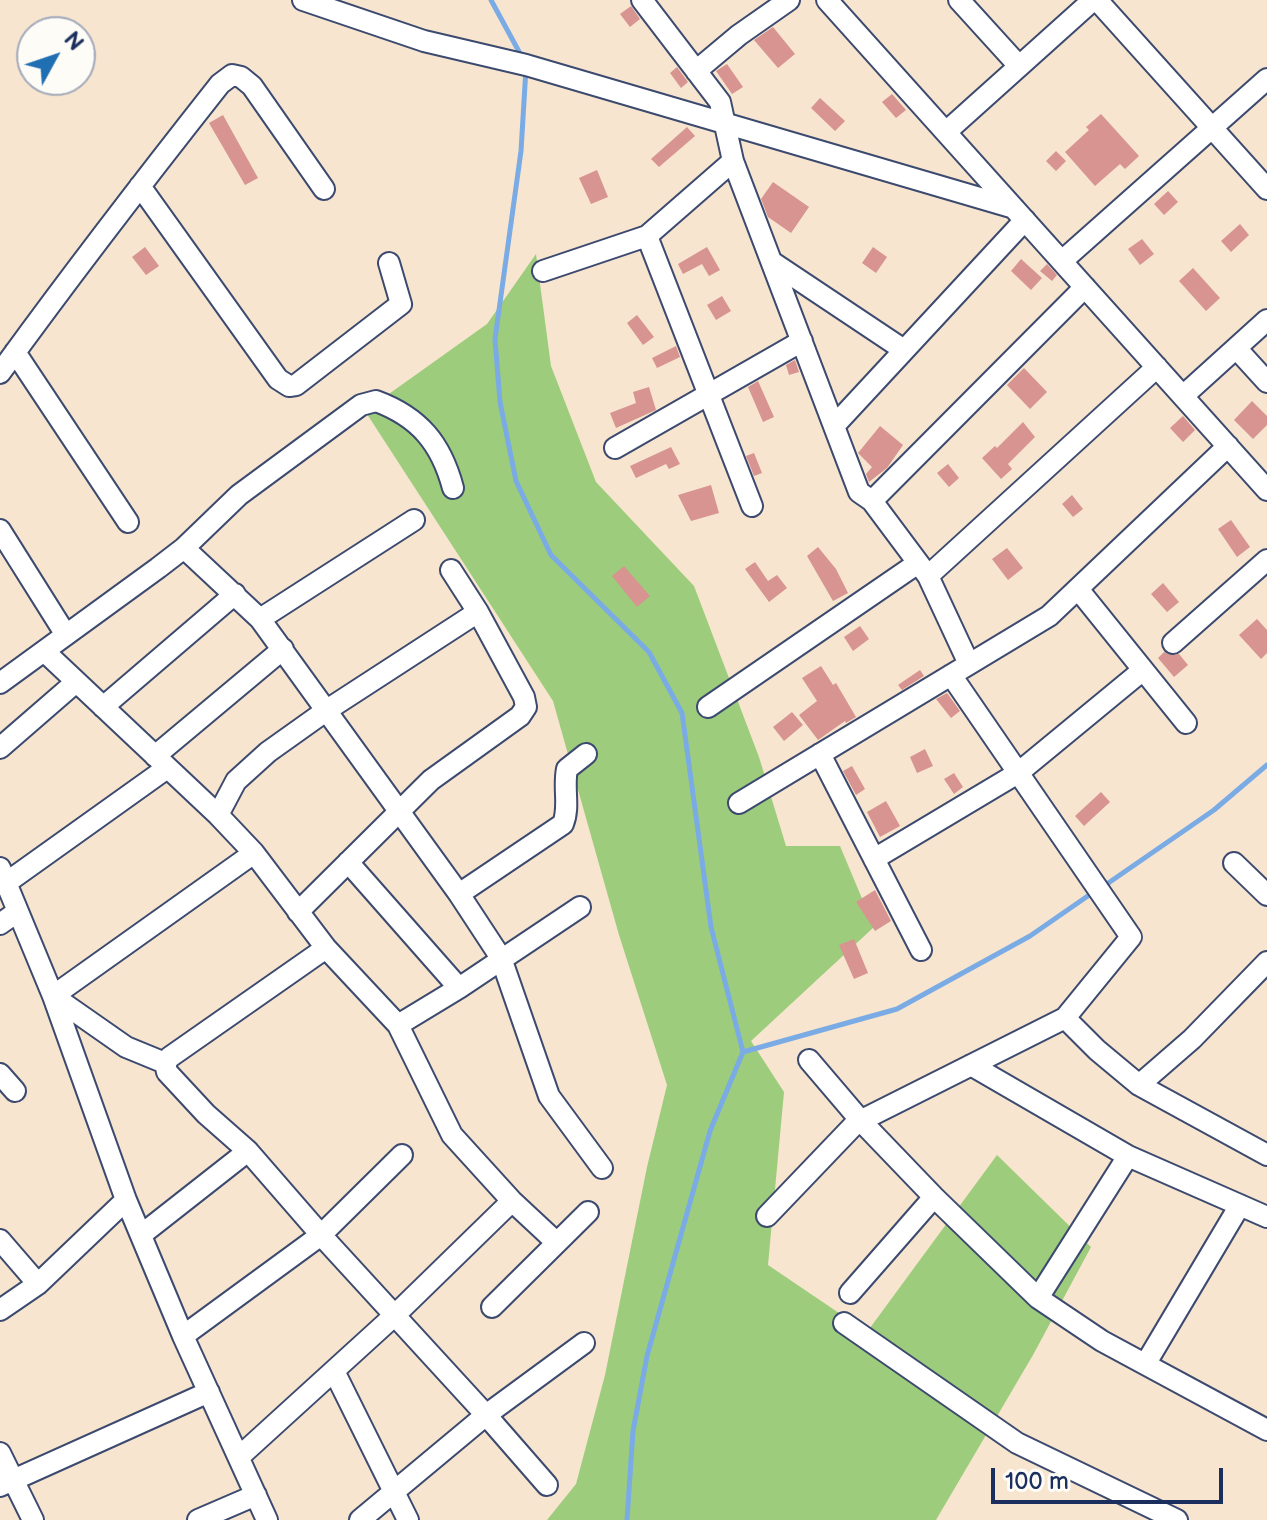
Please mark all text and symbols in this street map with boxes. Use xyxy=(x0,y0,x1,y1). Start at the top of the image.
north arrow xyxy=(16,16,96,96)
text: N xyxy=(58,27,89,57)
scale bar xyxy=(995,1452,1227,1502)
text: 100 m xyxy=(1005,1467,1069,1496)

